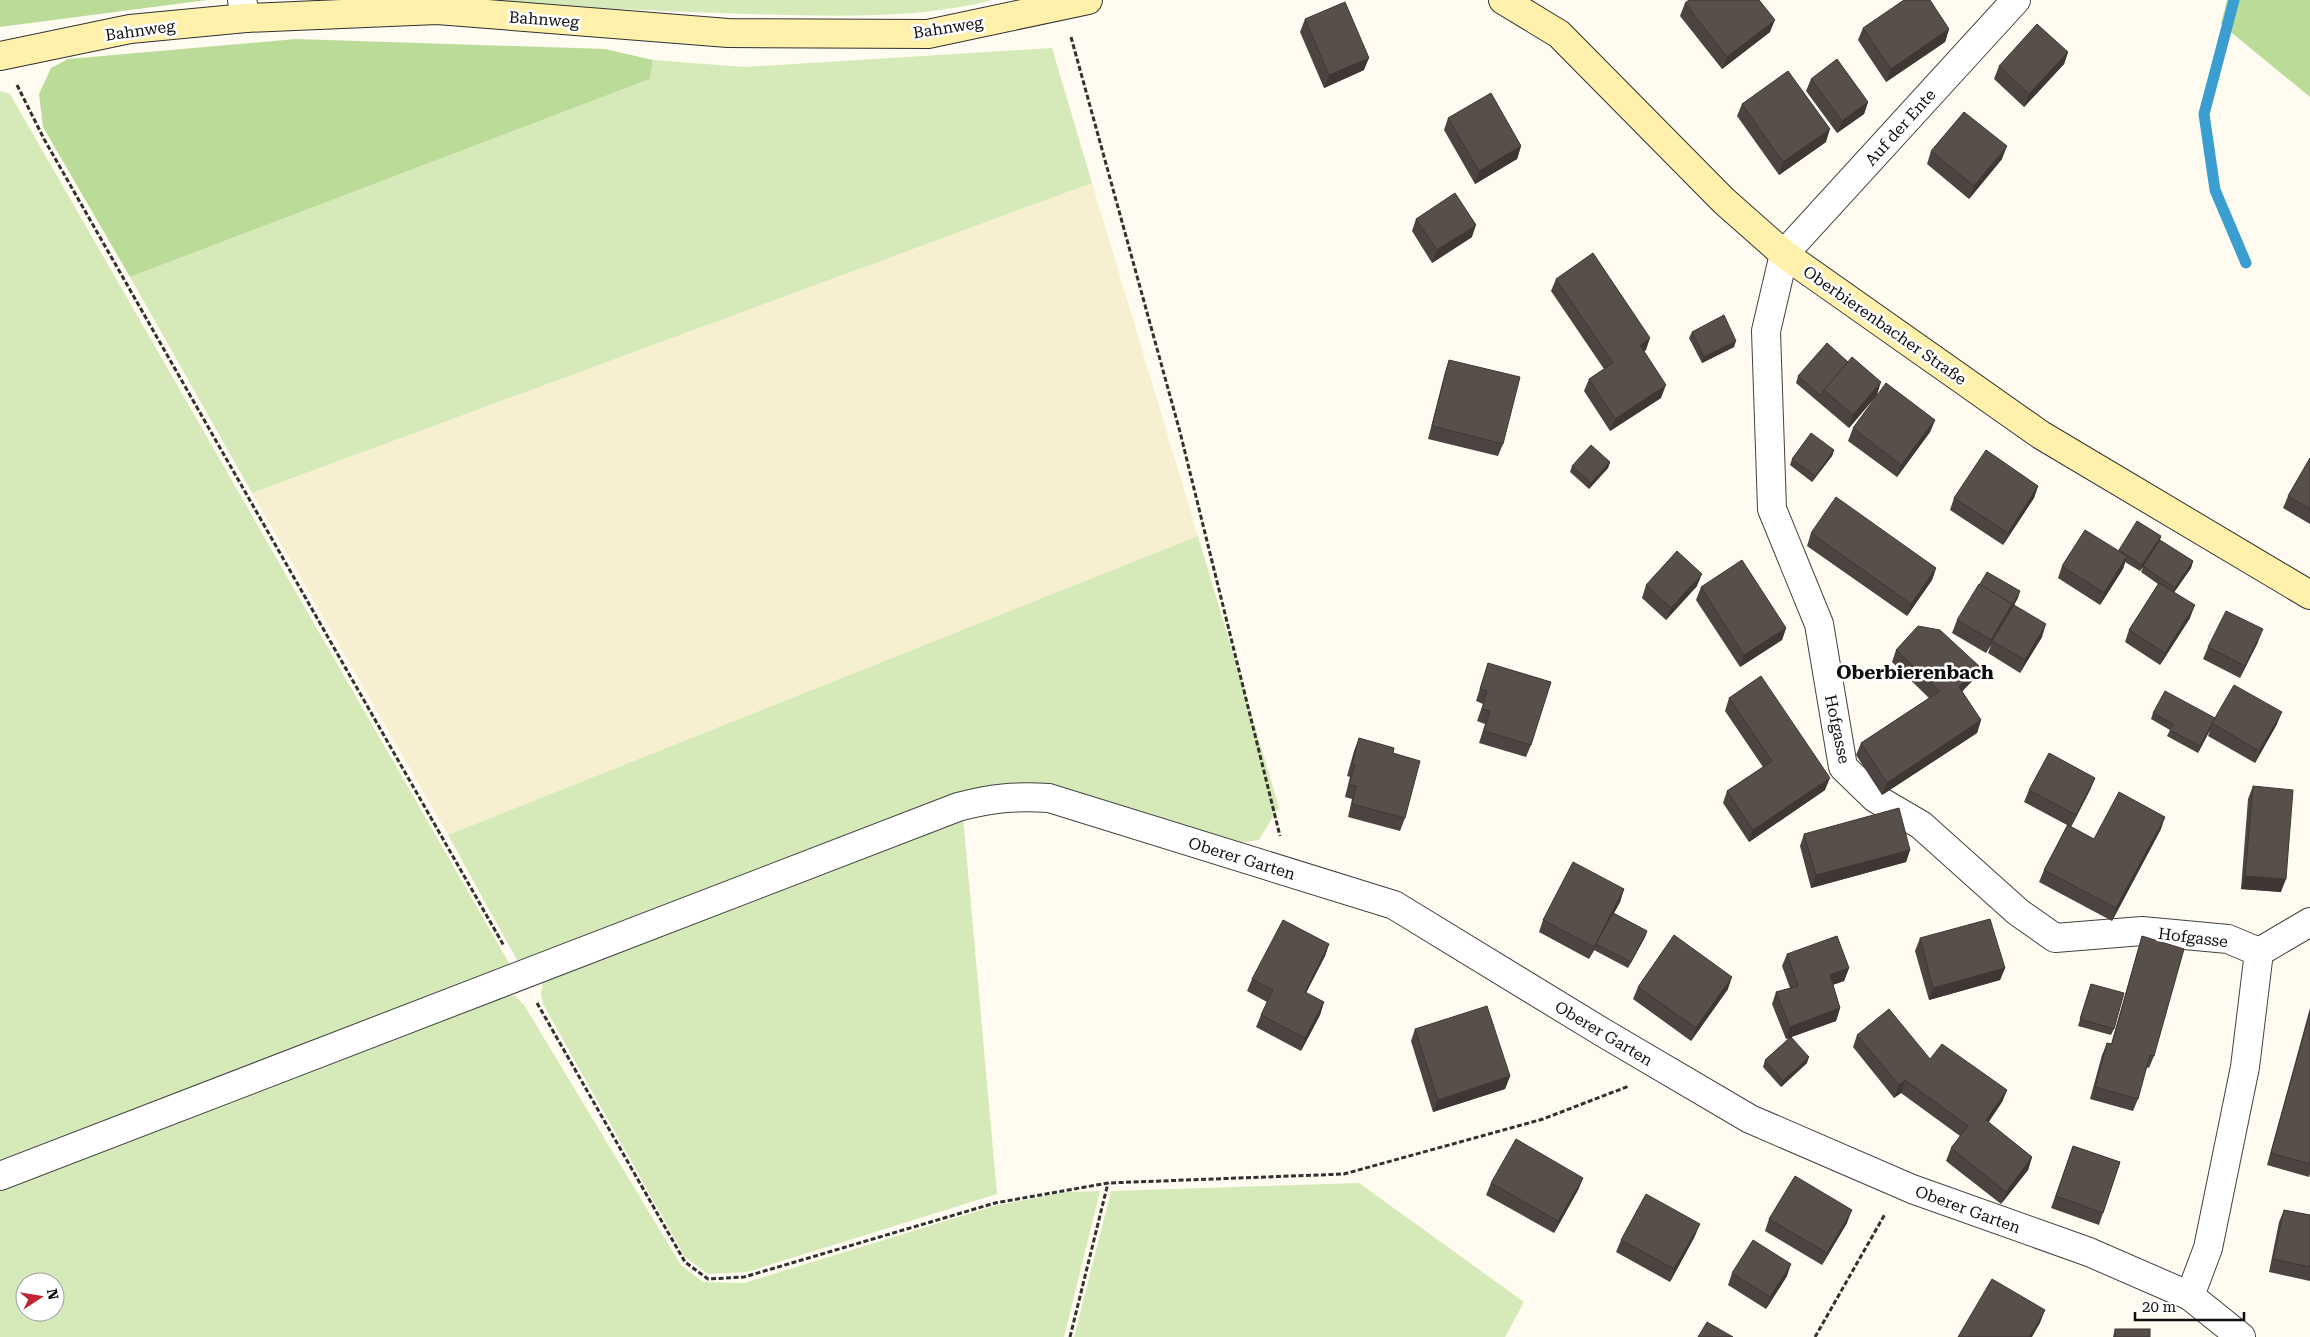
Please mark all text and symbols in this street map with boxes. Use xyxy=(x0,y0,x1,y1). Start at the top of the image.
street label: Bahnweg xyxy=(508,8,581,31)
street label: Bahnweg xyxy=(912,12,985,42)
street label: Bahnweg xyxy=(104,16,177,45)
street label: Auf der Ente xyxy=(1861,85,1940,169)
street label: Oberbierenbacher Straße xyxy=(1799,262,1970,389)
district label: Oberbierenbach xyxy=(1836,661,1994,684)
street label: Hofgasse xyxy=(1821,693,1854,766)
street label: Oberer Garten xyxy=(1186,833,1298,884)
street label: Hofgasse xyxy=(2157,924,2229,951)
street label: Oberer Garten xyxy=(1551,997,1656,1070)
street label: Oberer Garten xyxy=(1913,1182,2023,1237)
north arrow xyxy=(15,1272,65,1322)
text: N xyxy=(44,1287,62,1301)
scale bar xyxy=(2135,1290,2244,1322)
text: 20 m xyxy=(2142,1298,2177,1316)

